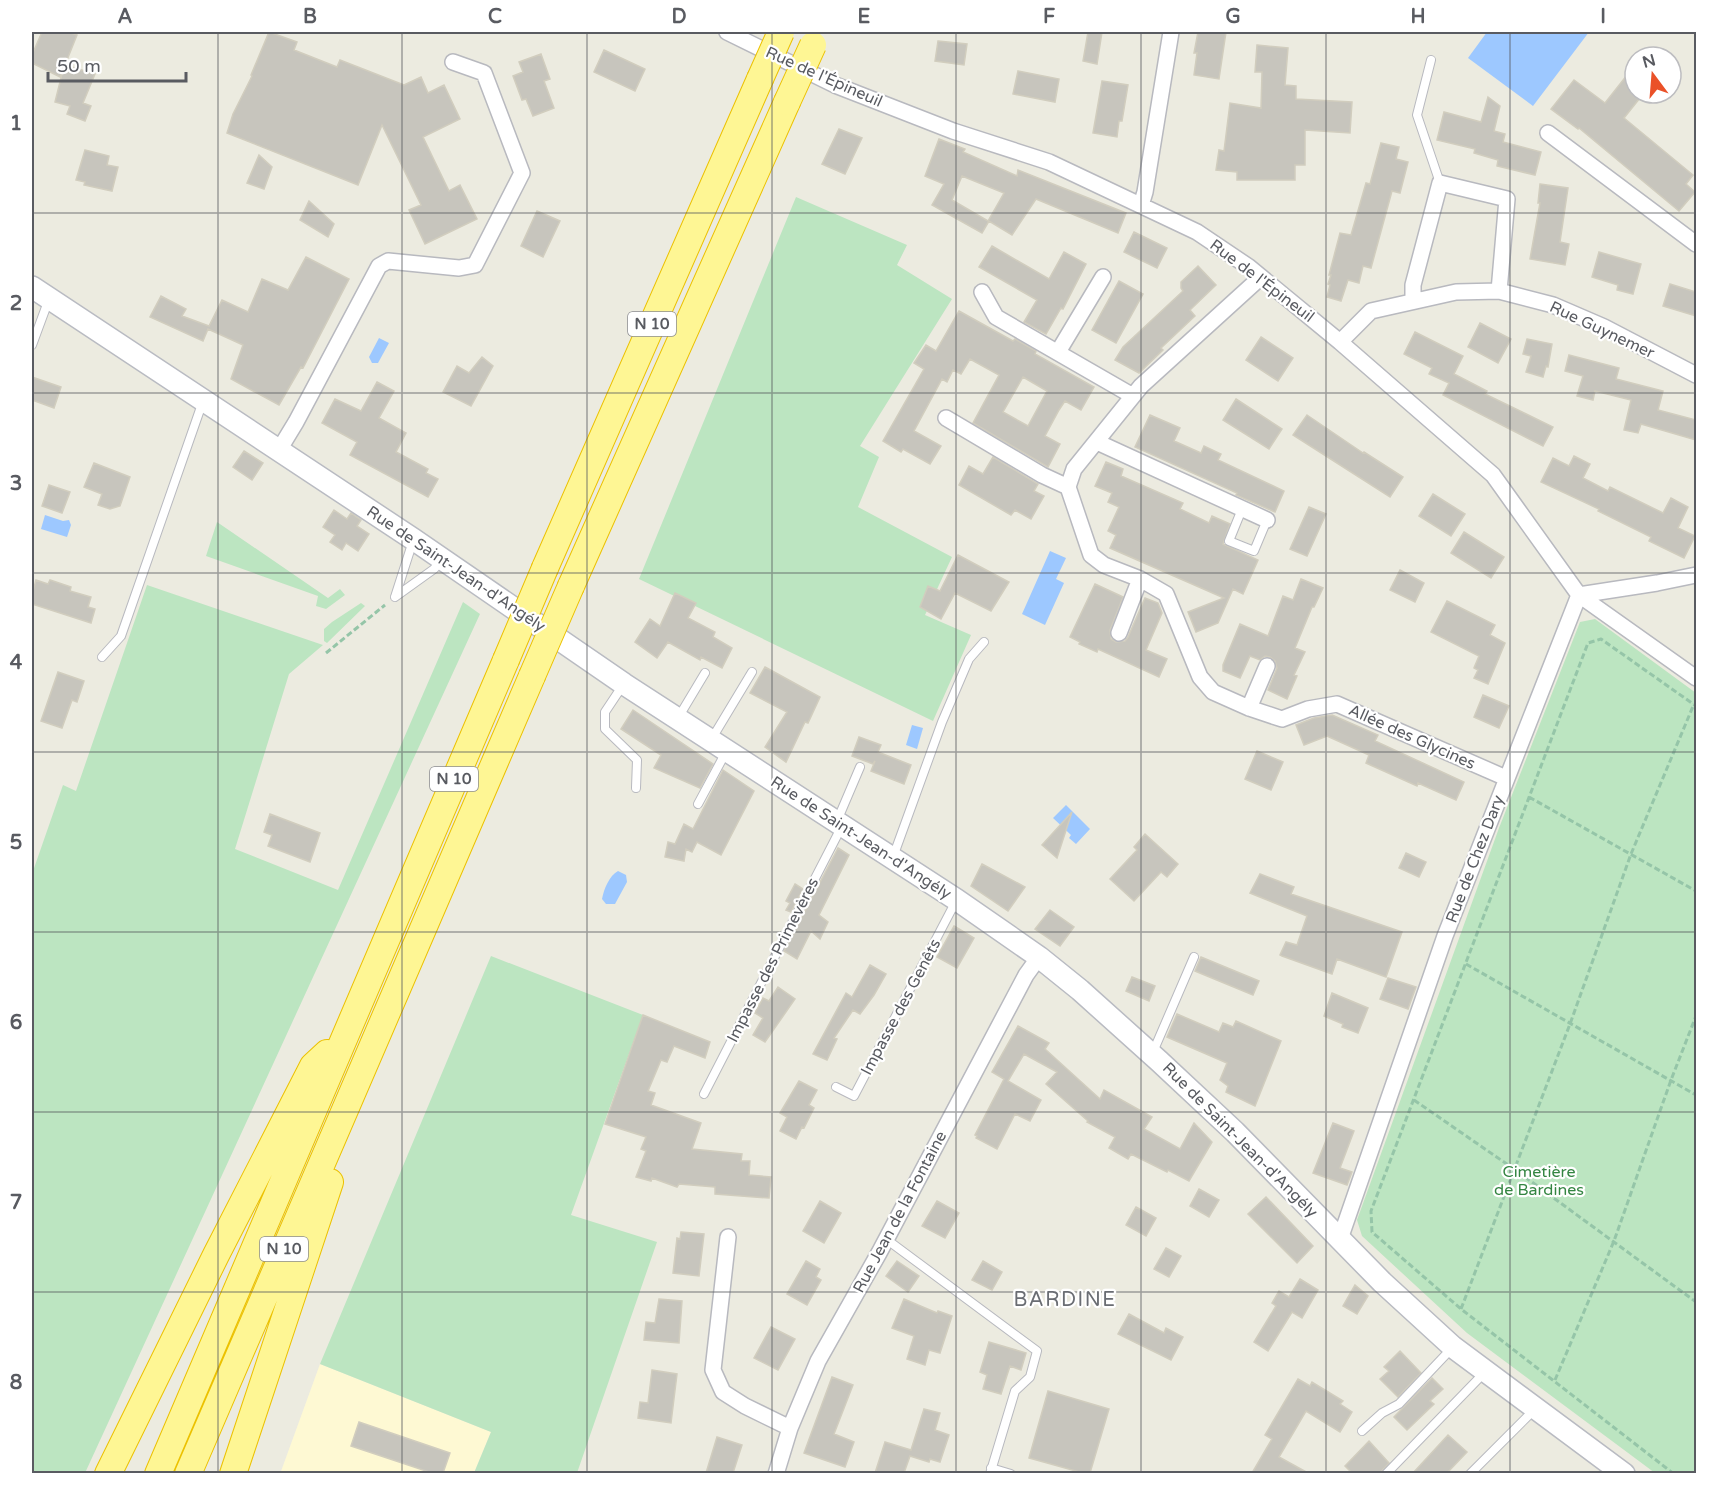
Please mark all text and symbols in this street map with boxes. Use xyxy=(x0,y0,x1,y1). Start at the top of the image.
text: A xyxy=(118,5,133,29)
text: B xyxy=(303,5,317,29)
text: C xyxy=(488,5,502,29)
text: D xyxy=(671,5,687,29)
text: E xyxy=(858,5,871,29)
text: F xyxy=(1043,5,1055,29)
text: G xyxy=(1225,5,1241,29)
text: H xyxy=(1410,5,1426,29)
text: I xyxy=(1600,5,1606,29)
street label: Rue de l'Épineuil xyxy=(762,42,886,112)
scale bar xyxy=(48,45,186,83)
north arrow xyxy=(1623,45,1683,105)
text: N xyxy=(1640,50,1658,73)
text: 50 m xyxy=(57,55,101,77)
text: 1 xyxy=(10,112,22,136)
street label: Rue de l'Épineuil xyxy=(1206,235,1318,327)
text: 2 xyxy=(10,292,22,316)
street label: Rue Guynemer xyxy=(1546,297,1658,363)
road number: N 10 xyxy=(628,312,676,336)
text: 3 xyxy=(10,472,22,496)
street label: Rue de Saint-Jean-d'Angély xyxy=(363,502,550,637)
text: 4 xyxy=(10,651,23,675)
street label: Allée des Glycines xyxy=(1346,700,1478,774)
road number: N 10 xyxy=(430,767,478,791)
street label: Rue de Saint-Jean-d'Angély xyxy=(767,772,955,904)
street label: Rue de Chez Dary xyxy=(1441,792,1509,926)
text: 5 xyxy=(10,831,22,855)
street label: Impasse des Primevères xyxy=(723,874,823,1046)
street label: Impasse des Genêts xyxy=(857,935,945,1079)
text: 6 xyxy=(10,1011,22,1035)
street label: Rue de Saint-Jean-d'Angély xyxy=(1158,1058,1322,1222)
street label: Rue Jean de la Fontaine xyxy=(849,1128,951,1296)
park label: Cimetière de Bardines xyxy=(1494,1162,1584,1200)
text: 7 xyxy=(10,1191,22,1215)
road number: N 10 xyxy=(260,1237,308,1261)
district label: BARDINE xyxy=(1013,1288,1117,1312)
text: 8 xyxy=(10,1371,22,1395)

